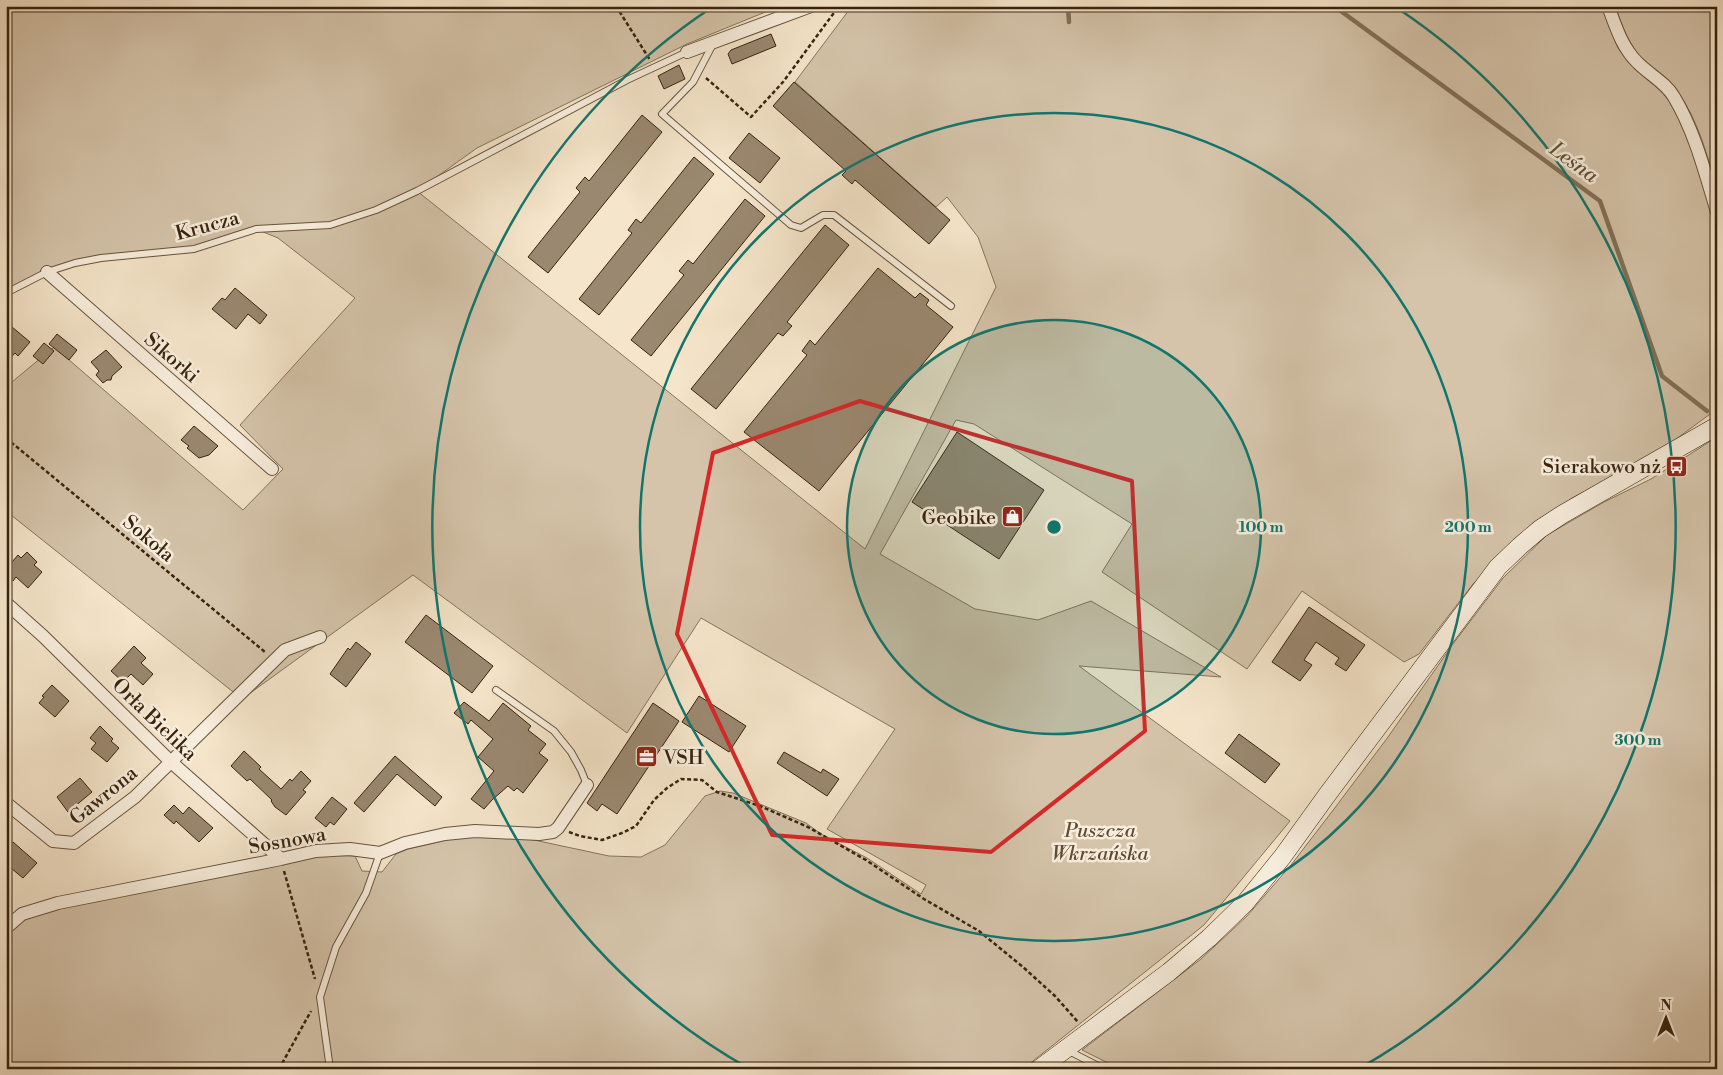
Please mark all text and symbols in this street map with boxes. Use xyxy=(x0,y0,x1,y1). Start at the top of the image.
water label: Leśna xyxy=(1543,136,1603,189)
street label: Krucza xyxy=(173,206,243,247)
street label: Sikorki xyxy=(138,327,204,389)
bus stop icon: Sierakowo nż xyxy=(1665,454,1689,478)
place label: Sierakowo nż xyxy=(1543,455,1661,480)
shop icon: Geobike xyxy=(1000,505,1024,529)
place label: Geobike xyxy=(922,506,996,531)
street label: Sokoła xyxy=(117,510,180,569)
centre of rings xyxy=(1045,518,1063,536)
text: 100 m xyxy=(1239,518,1284,537)
text: 200 m xyxy=(1444,518,1492,537)
street label: Orła Bielika xyxy=(106,673,202,767)
text: 300 m xyxy=(1615,731,1662,750)
office icon: VSH xyxy=(635,745,659,769)
place label: VSH xyxy=(662,746,704,771)
street label: Gawrona xyxy=(65,761,144,831)
park label: Puszcza Wkrzańska xyxy=(1052,819,1149,867)
street label: Sosnowa xyxy=(247,822,329,861)
north arrow xyxy=(1640,992,1690,1042)
text: N xyxy=(1660,997,1672,1015)

